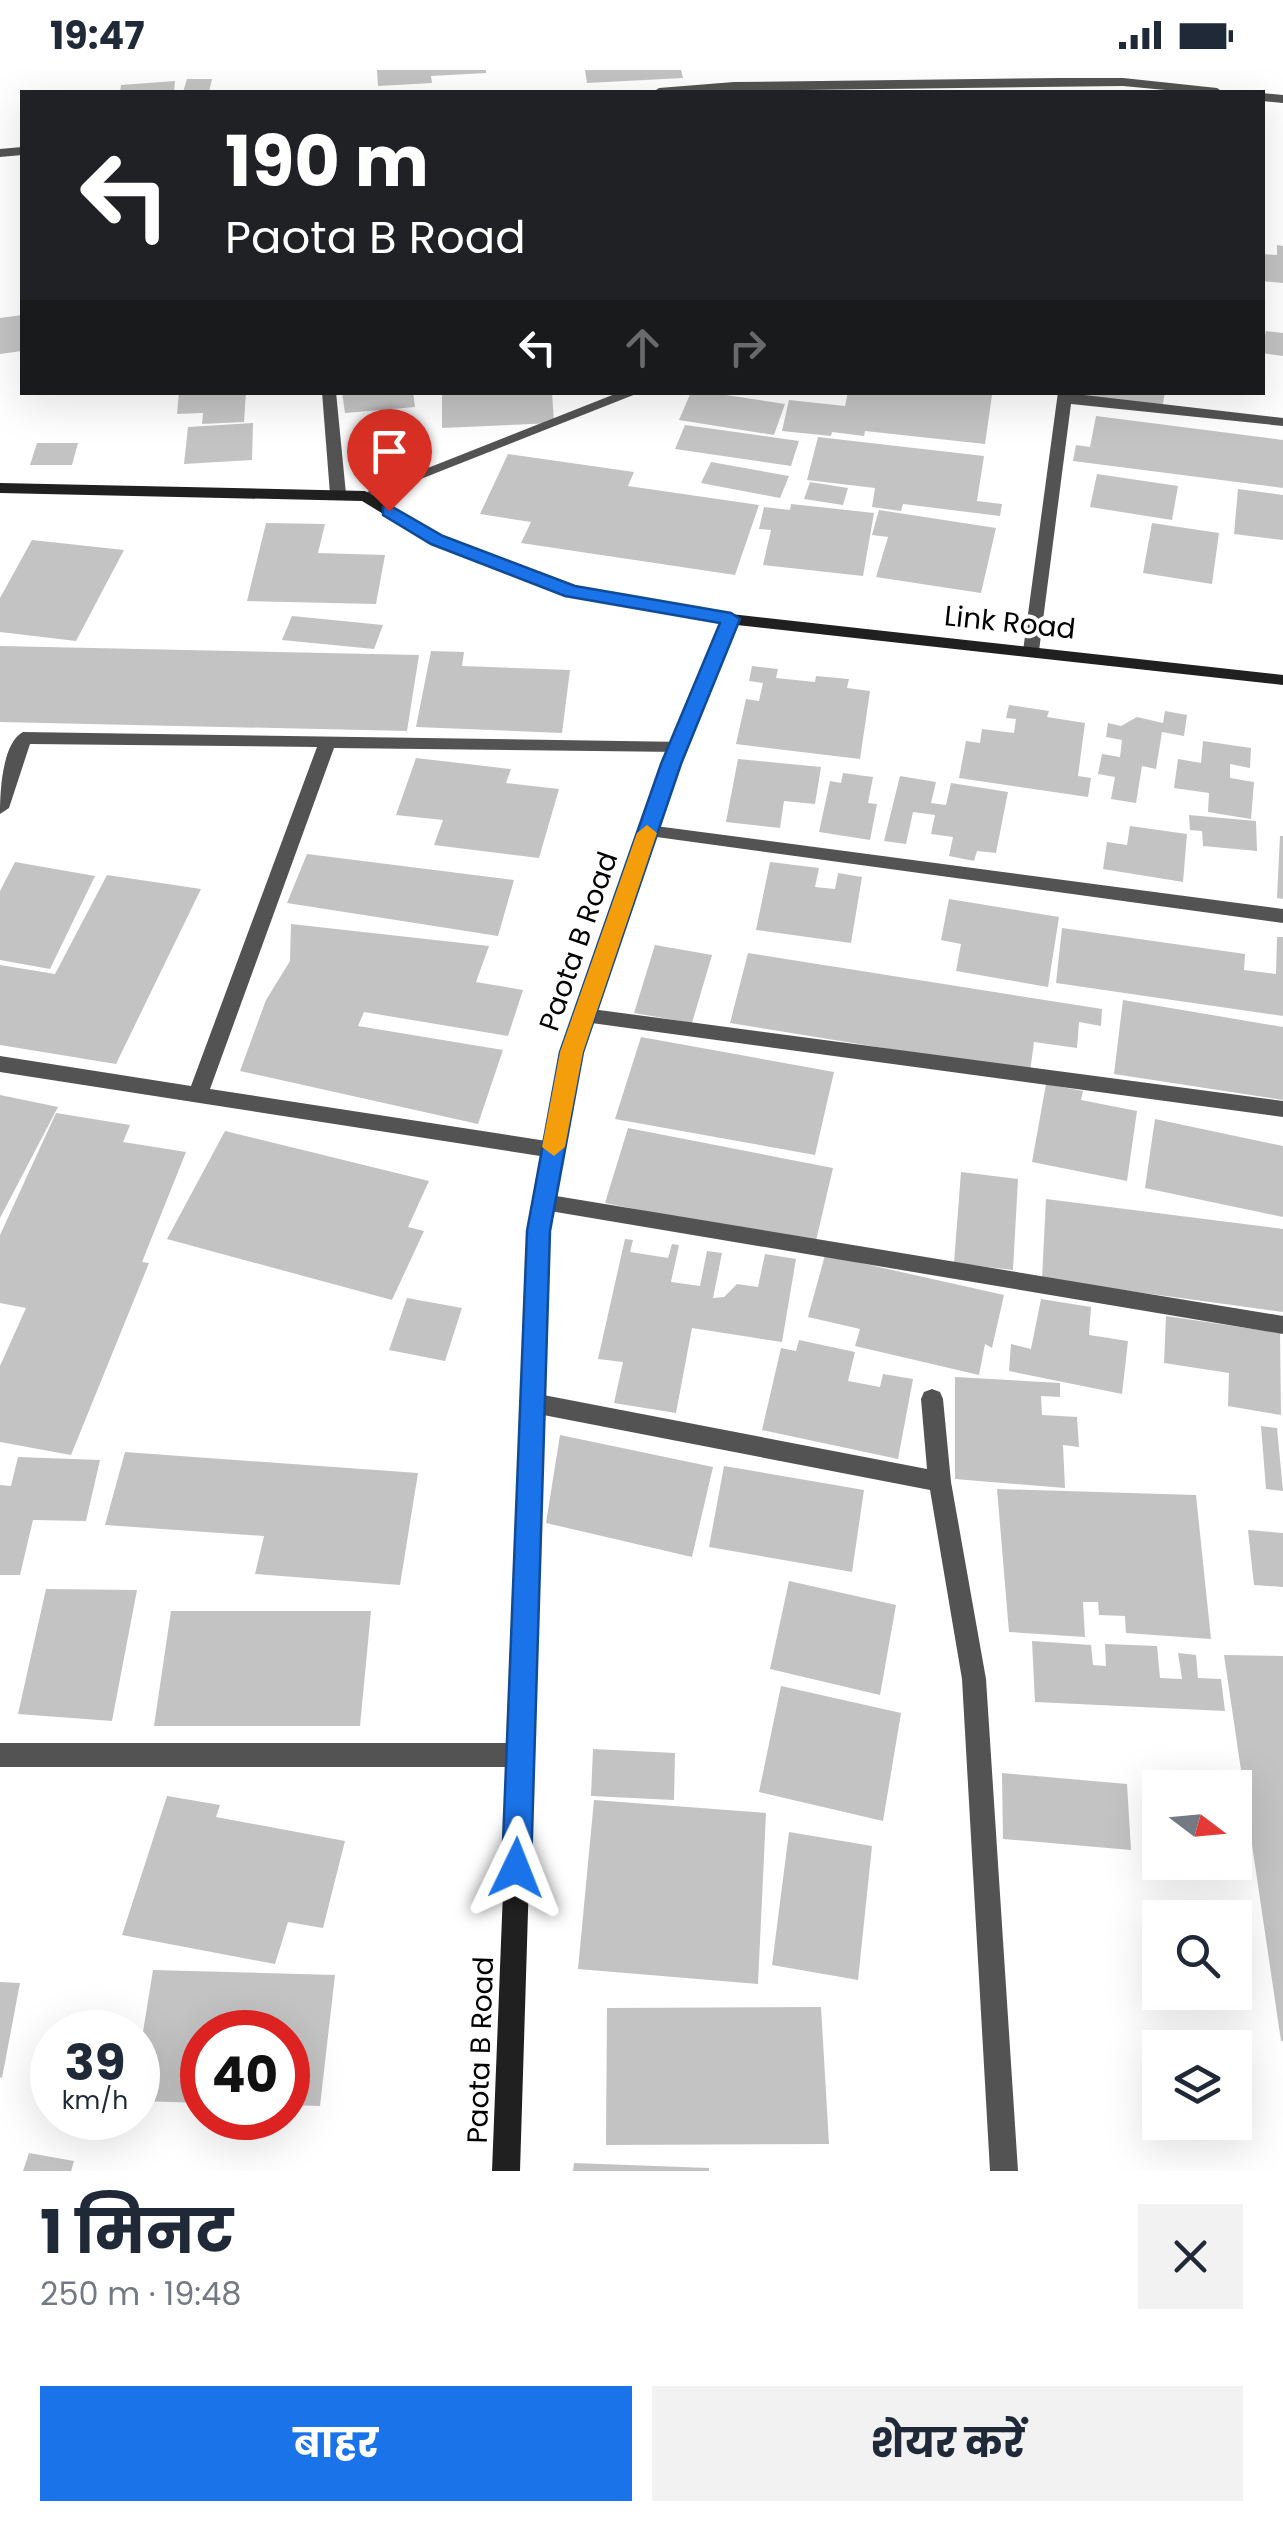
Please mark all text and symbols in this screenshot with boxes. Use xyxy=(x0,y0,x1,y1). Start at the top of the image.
text: 19:47 xyxy=(50,9,145,62)
text: 190 m xyxy=(225,112,429,211)
icon: left xyxy=(60,130,190,260)
text: Paota B Road xyxy=(225,206,526,269)
icon: left xyxy=(510,320,565,375)
icon: ahead xyxy=(615,320,670,375)
icon: right xyxy=(720,320,775,375)
pin xyxy=(347,409,432,512)
icon: arrive xyxy=(362,424,417,479)
street label: Link Road xyxy=(942,596,1077,649)
street label: Paota B Road xyxy=(530,846,627,1036)
north arrow xyxy=(1142,1770,1252,1880)
map controls xyxy=(1142,1770,1252,2140)
position arrow xyxy=(464,1816,568,1920)
button: search xyxy=(1142,1900,1252,2010)
street label: Paota B Road xyxy=(458,1956,503,2144)
speed limit sign: 40 xyxy=(180,2010,310,2140)
text: 39 xyxy=(65,2027,126,2098)
button: layers xyxy=(1142,2030,1252,2140)
text: km/h xyxy=(62,2083,128,2118)
text: 1 मिनट xyxy=(40,2190,233,2274)
button: close xyxy=(1138,2204,1243,2309)
text: 250 m · 19:48 xyxy=(40,2271,242,2316)
button: बाहर xyxy=(40,2386,632,2501)
button: शेयर करें xyxy=(652,2386,1243,2501)

